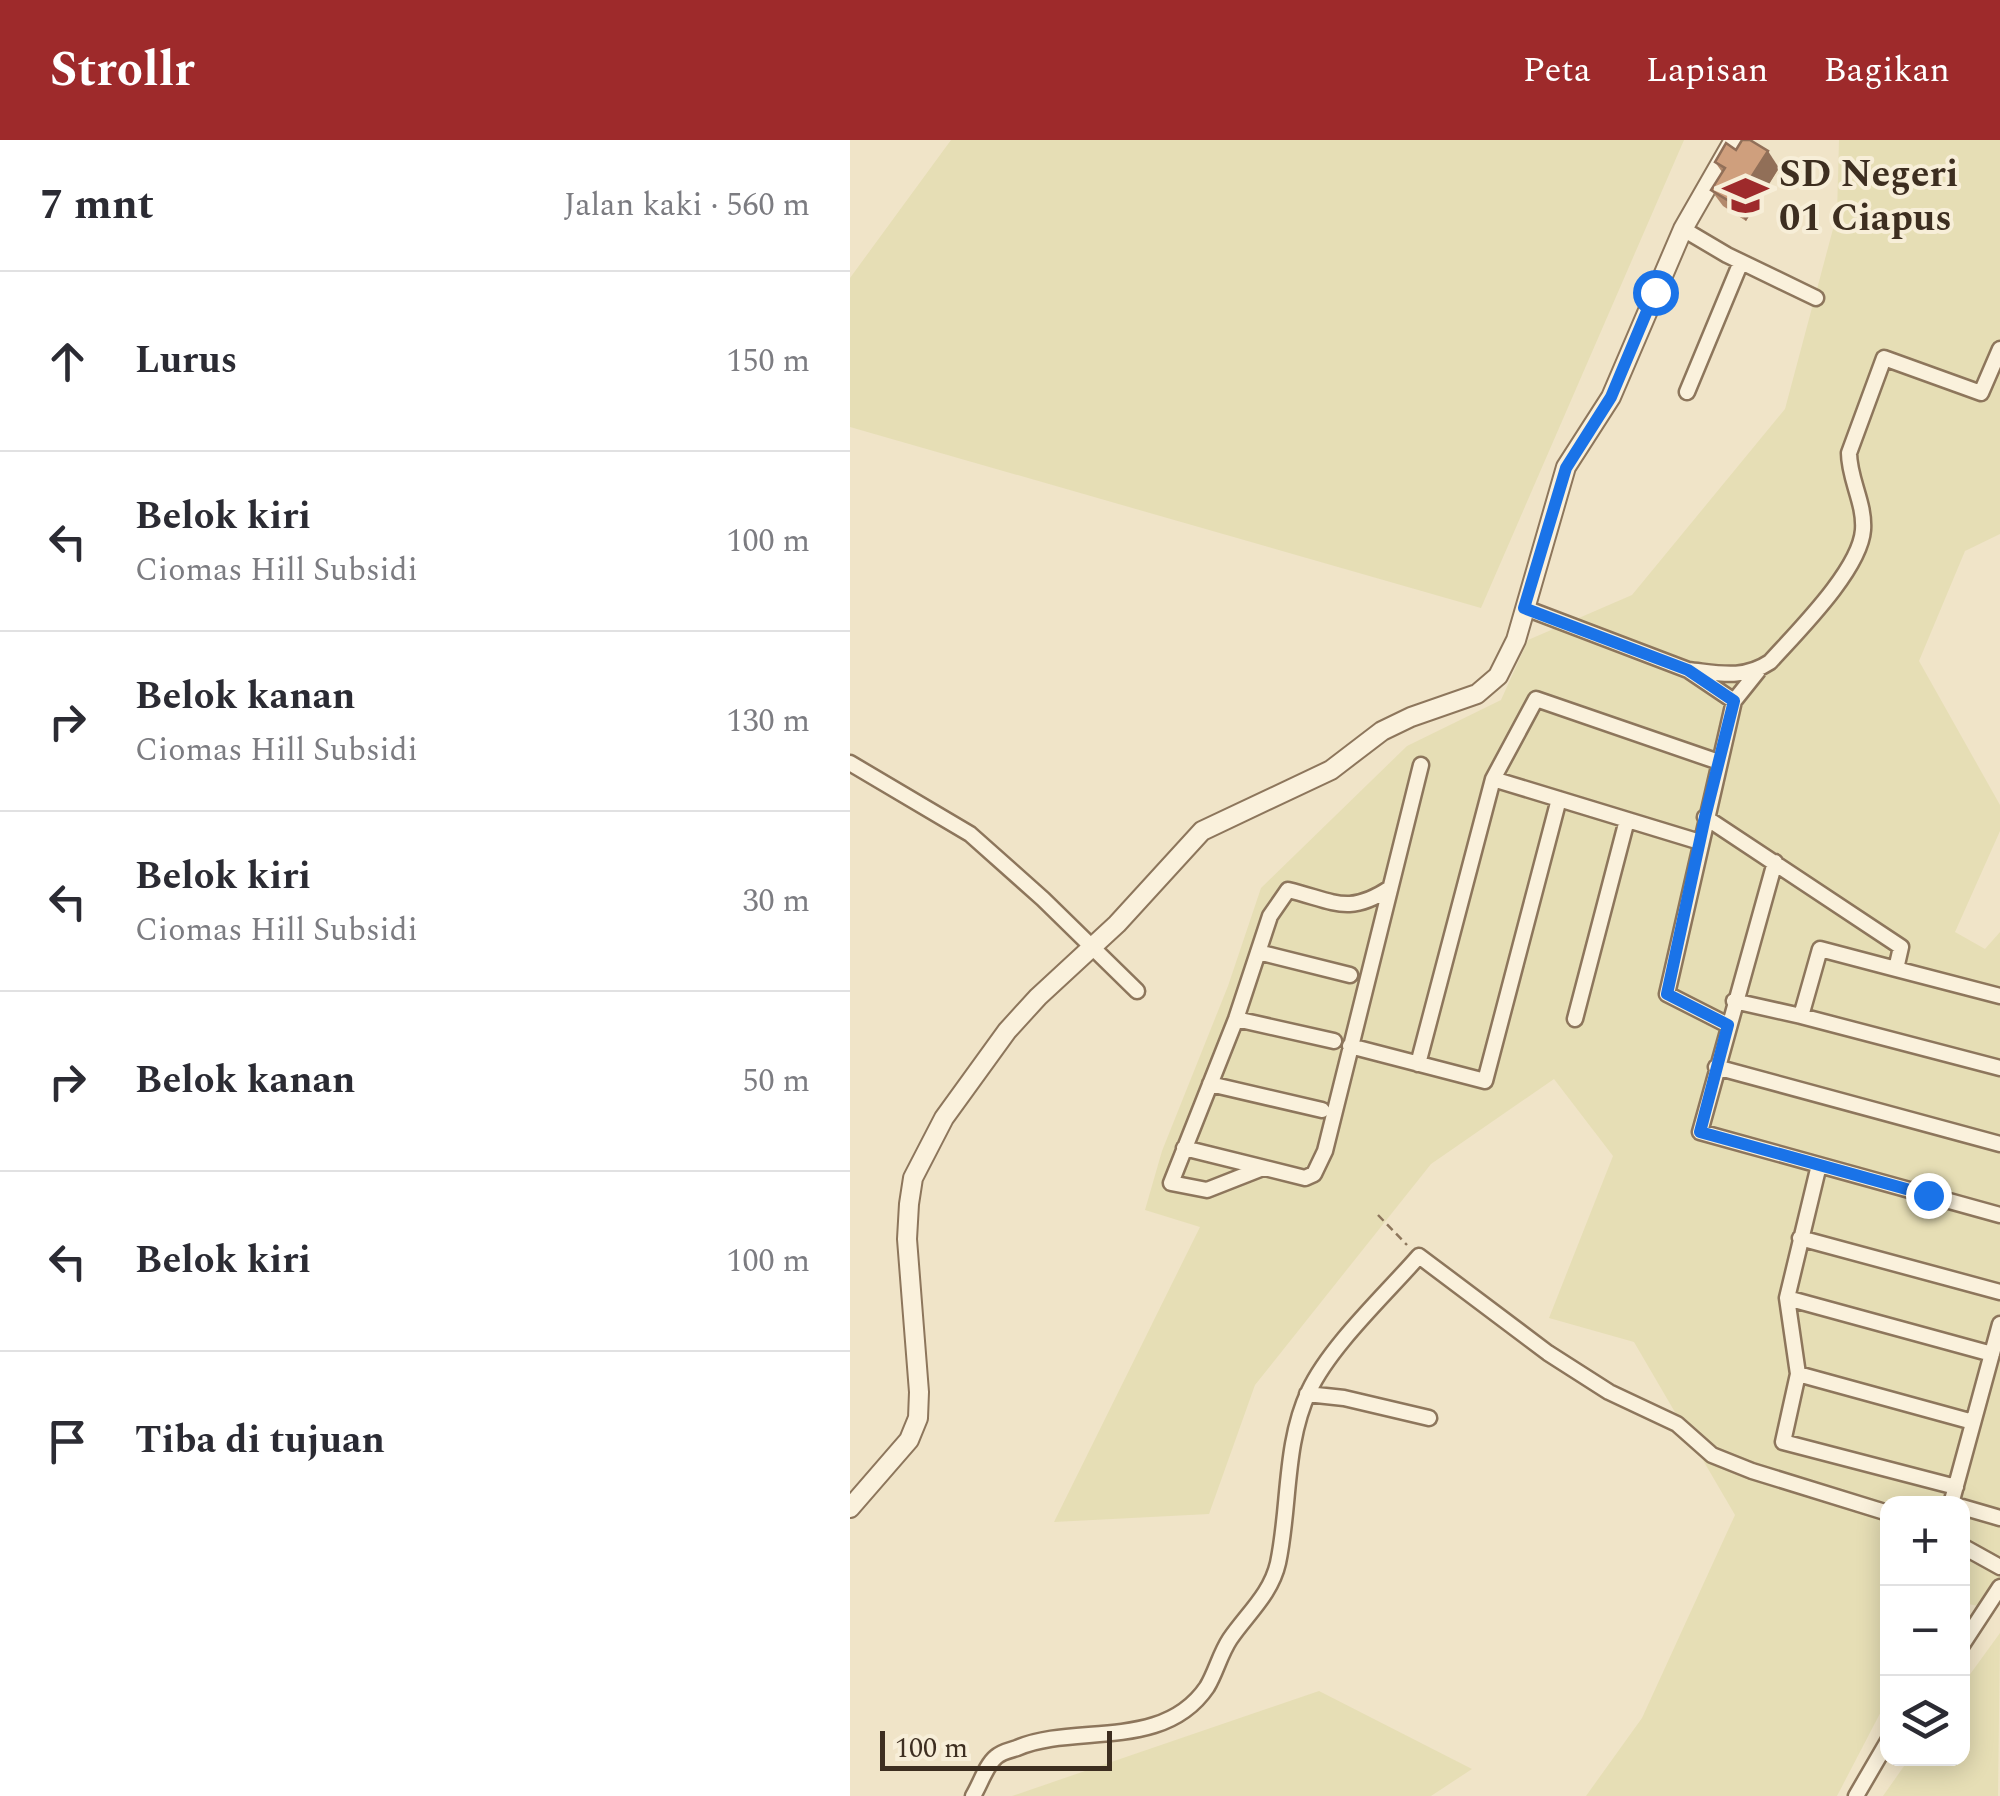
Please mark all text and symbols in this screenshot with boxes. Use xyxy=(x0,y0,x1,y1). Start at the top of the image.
text: Strollr xyxy=(50,34,195,107)
text: Peta xyxy=(1523,44,1591,97)
text: Lapisan xyxy=(1646,44,1768,97)
text: Bagikan xyxy=(1823,44,1950,97)
place label: SD Negeri 01 Ciapus xyxy=(1779,146,1958,248)
school or university icon: SD Negeri 01 Ciapus xyxy=(1722,171,1770,219)
text: 7 mnt xyxy=(40,174,154,237)
text: Jalan kaki · 560 m xyxy=(564,181,810,230)
route start xyxy=(1633,270,1679,316)
text: Lurus xyxy=(135,332,237,390)
icon: ahead xyxy=(40,334,95,389)
text: 150 m xyxy=(726,337,810,386)
text: Belok kiri xyxy=(135,488,311,546)
icon: left xyxy=(40,514,95,569)
text: 100 m xyxy=(726,517,810,566)
text: Ciomas Hill Subsidi xyxy=(135,546,418,595)
text: Belok kanan xyxy=(135,668,356,726)
icon: right xyxy=(40,694,95,749)
text: 130 m xyxy=(726,697,810,746)
text: Ciomas Hill Subsidi xyxy=(135,726,418,775)
text: Belok kiri xyxy=(135,848,311,906)
icon: left xyxy=(40,874,95,929)
text: 30 m xyxy=(742,877,810,926)
text: Ciomas Hill Subsidi xyxy=(135,906,418,955)
text: Belok kanan xyxy=(135,1052,356,1110)
icon: right xyxy=(40,1054,95,1109)
text: 50 m xyxy=(742,1057,810,1106)
route end xyxy=(1906,1173,1952,1219)
text: Belok kiri xyxy=(135,1232,311,1290)
icon: left xyxy=(40,1234,95,1289)
text: 100 m xyxy=(726,1237,810,1286)
text: Tiba di tujuan xyxy=(135,1412,385,1470)
icon: arrive xyxy=(40,1414,95,1469)
map controls xyxy=(1880,1496,1970,1766)
button: + xyxy=(1880,1496,1970,1586)
button: − xyxy=(1880,1586,1970,1676)
button: layers xyxy=(1880,1676,1970,1766)
scale bar xyxy=(880,1726,1112,1770)
text: 100 m xyxy=(895,1727,968,1770)

